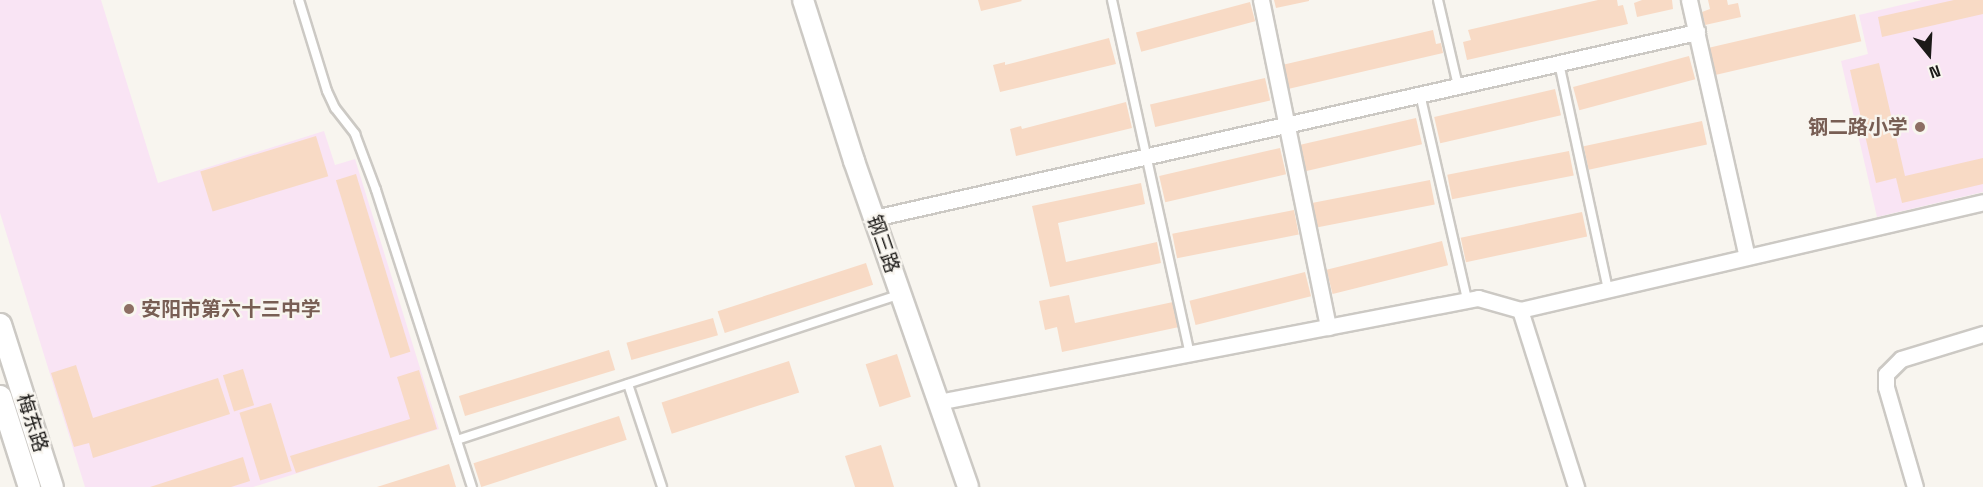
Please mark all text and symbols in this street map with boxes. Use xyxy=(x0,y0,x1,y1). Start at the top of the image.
north arrow xyxy=(1899,24,1959,84)
text: N xyxy=(1926,60,1943,83)
place label: 钢二路小学 xyxy=(1808,115,1908,139)
marker: 钢二路小学 xyxy=(1913,120,1927,134)
street label: 钢三路 xyxy=(862,212,904,276)
place label: 安阳市第六十三中学 xyxy=(141,297,321,321)
marker: 安阳市第六十三中学 xyxy=(122,302,136,316)
street label: 梅东路 xyxy=(11,391,53,455)

